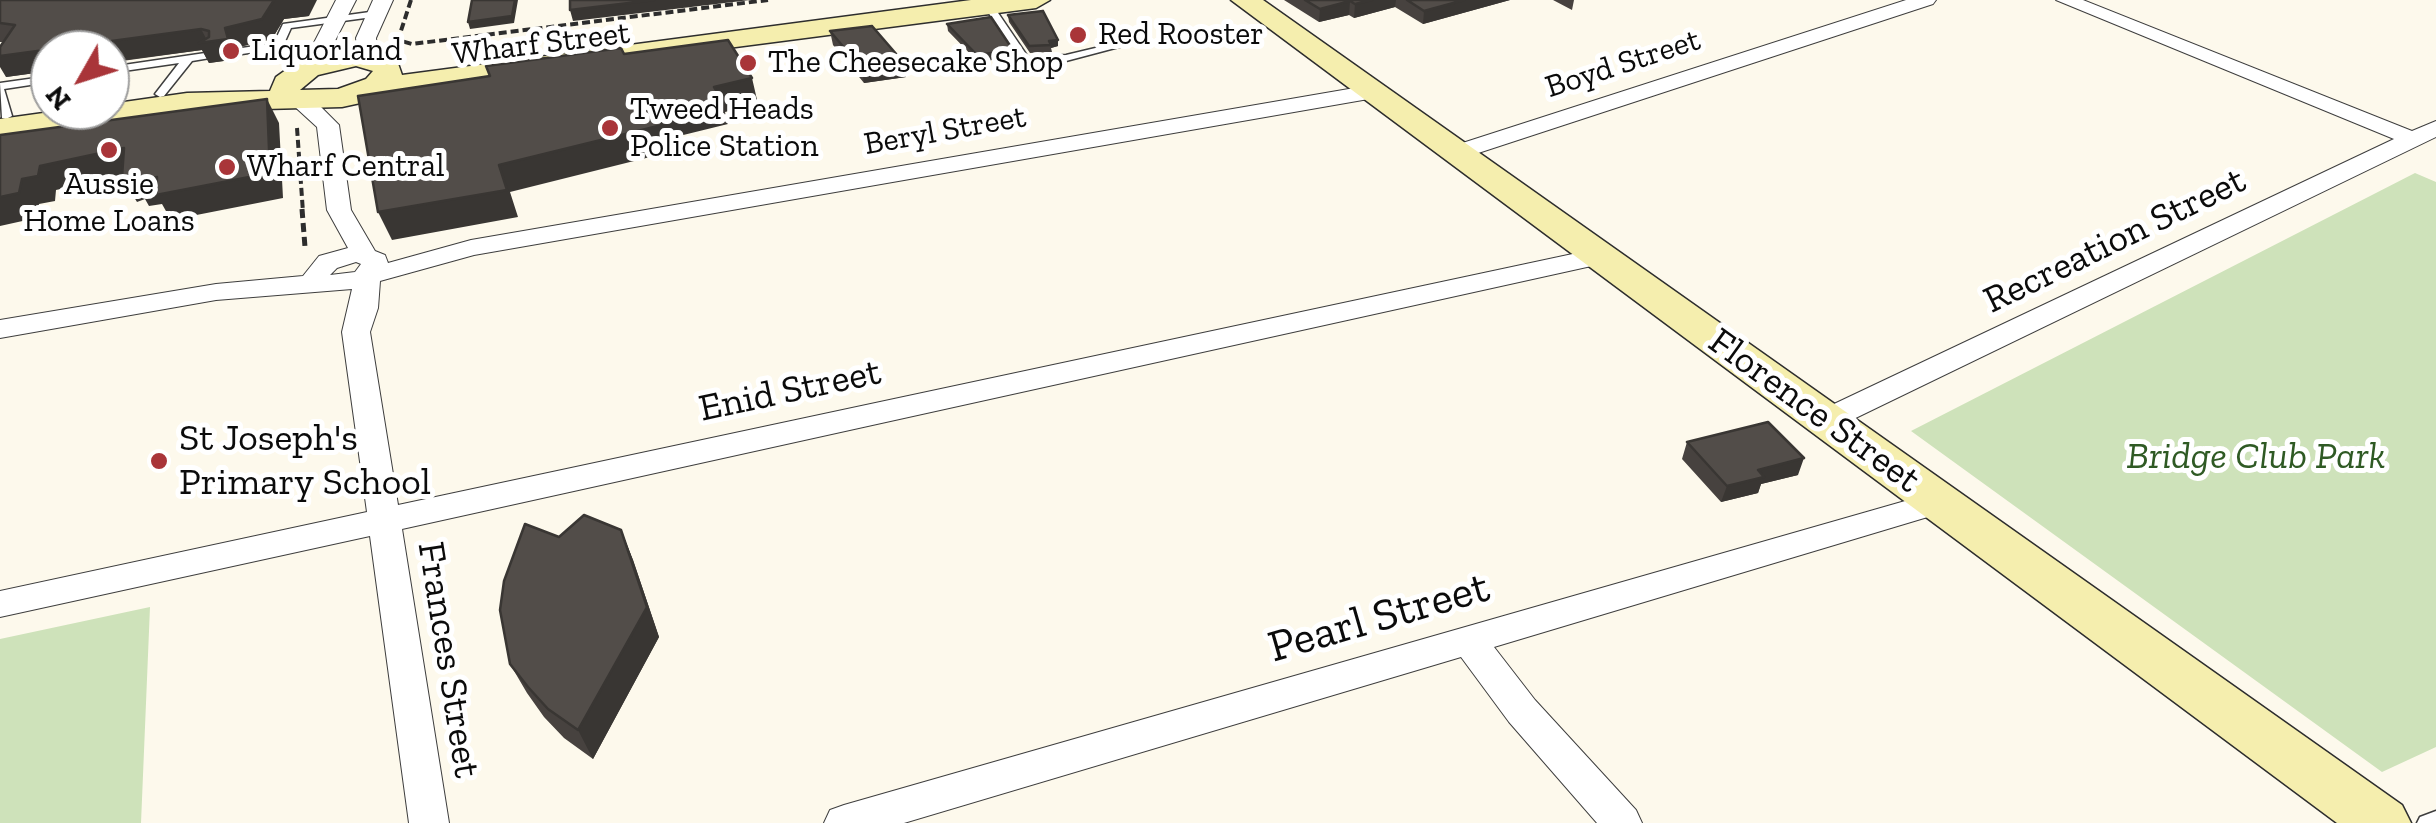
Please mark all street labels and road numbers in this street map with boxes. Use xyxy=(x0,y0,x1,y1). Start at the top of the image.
street label: Wharf Street xyxy=(450,14,632,74)
street label: Boyd Street xyxy=(1541,21,1705,107)
street label: Beryl Street xyxy=(861,98,1029,164)
street label: Recreation Street xyxy=(1977,158,2253,324)
street label: Florence Street xyxy=(1699,319,1929,503)
street label: Enid Street xyxy=(695,350,885,432)
street label: Frances Street xyxy=(407,539,489,781)
street label: Pearl Street xyxy=(1262,561,1496,675)

